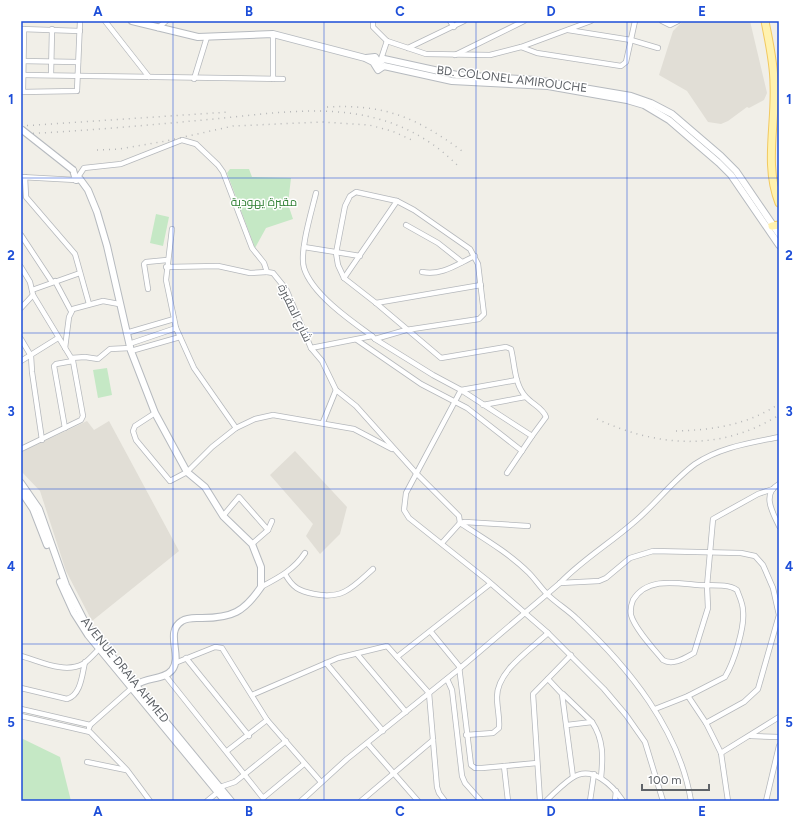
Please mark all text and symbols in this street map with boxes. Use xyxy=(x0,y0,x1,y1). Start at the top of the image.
text: A xyxy=(93,4,103,19)
text: B xyxy=(245,4,253,19)
text: C xyxy=(395,4,405,19)
text: D xyxy=(546,4,556,19)
text: E xyxy=(698,4,706,19)
street label: BD. COLONEL AMIROUCHE xyxy=(436,63,588,95)
text: 1 xyxy=(8,92,14,107)
text: 1 xyxy=(786,92,792,107)
park label: مقبرة يهودية xyxy=(231,195,297,209)
text: 2 xyxy=(7,248,15,263)
text: 2 xyxy=(785,248,793,263)
street label: شارع المقبرة xyxy=(274,282,315,345)
text: 3 xyxy=(7,404,15,419)
text: 3 xyxy=(785,404,793,419)
text: 4 xyxy=(7,559,15,574)
text: 4 xyxy=(785,559,793,574)
street label: AVENUE DRAIA AHMED xyxy=(78,614,172,726)
text: 5 xyxy=(7,715,15,730)
text: 5 xyxy=(785,715,793,730)
scale bar xyxy=(642,766,709,792)
text: 100 m xyxy=(648,773,682,787)
text: A xyxy=(93,804,103,819)
text: B xyxy=(245,804,253,819)
text: C xyxy=(395,804,405,819)
text: D xyxy=(546,804,556,819)
text: E xyxy=(698,804,706,819)

